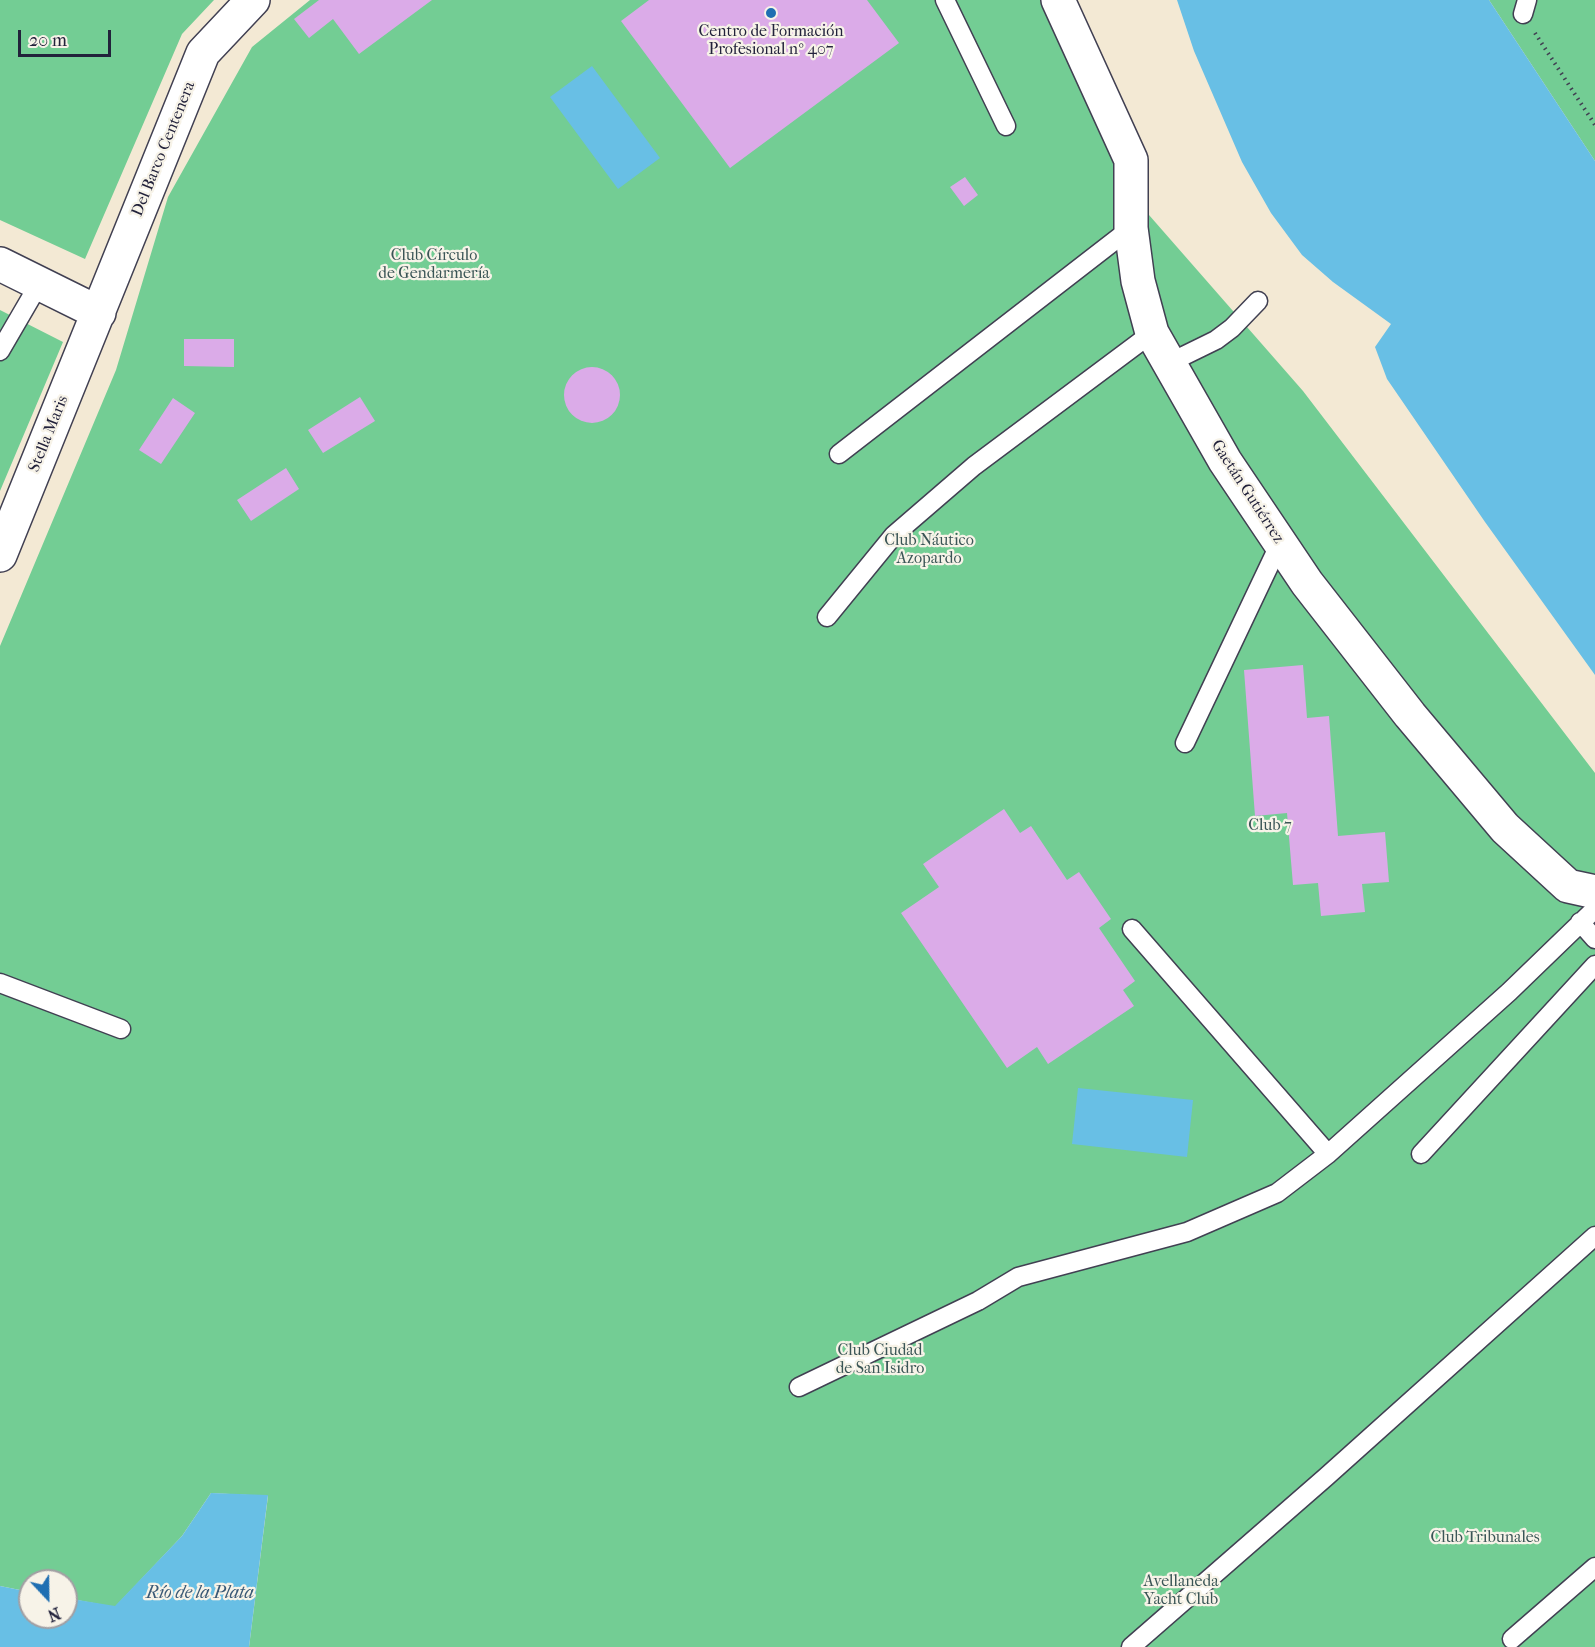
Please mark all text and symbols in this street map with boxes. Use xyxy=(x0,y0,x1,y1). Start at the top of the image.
marker: Centro de Formación Profesional nº 407 xyxy=(764,6,778,20)
scale bar xyxy=(21,18,114,56)
place label: Centro de Formación Profesional nº 407 xyxy=(699,22,843,60)
text: 20 m xyxy=(29,30,67,51)
street label: Del Barco Centenera xyxy=(128,79,200,219)
park label: Club Círculo de Gendarmería xyxy=(378,246,490,284)
street label: Stella Maris xyxy=(25,393,73,475)
street label: Gaetán Gutiérrez xyxy=(1206,437,1288,547)
park label: Club Náutico Azopardo xyxy=(884,531,974,569)
park label: Club 7 xyxy=(1248,816,1292,836)
park label: Club Ciudad de San Isidro xyxy=(836,1341,924,1379)
park label: Club Tribunales xyxy=(1430,1528,1540,1548)
north arrow xyxy=(18,1569,78,1629)
park label: Avellaneda Yacht Club xyxy=(1143,1572,1219,1610)
water label: Río de la Plata xyxy=(146,1583,254,1605)
text: N xyxy=(45,1603,63,1625)

